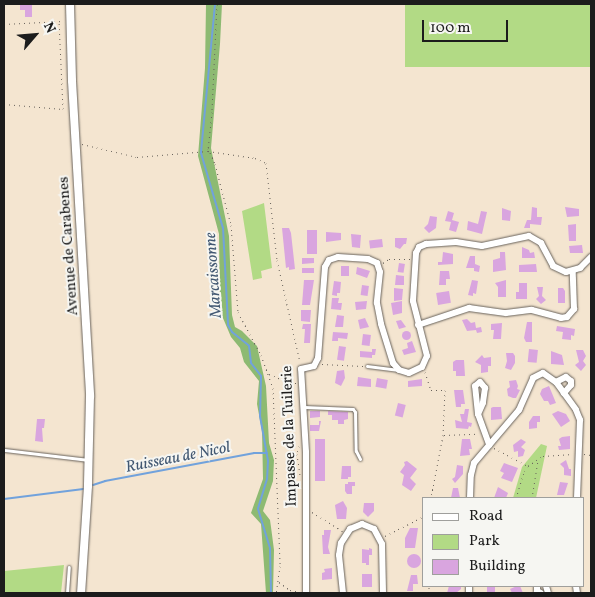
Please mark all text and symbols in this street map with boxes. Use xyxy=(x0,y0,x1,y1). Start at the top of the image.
north arrow xyxy=(10,10,60,60)
scale bar xyxy=(425,10,511,42)
text: 100 m xyxy=(430,18,470,39)
text: N xyxy=(38,19,60,37)
street label: Avenue de Carabenes xyxy=(55,176,83,316)
water label: Marcaissonne xyxy=(201,232,227,318)
street label: Impasse de la Tuilerie xyxy=(279,365,301,507)
water label: Ruisseau de Nicol xyxy=(124,438,232,478)
legend xyxy=(422,497,585,587)
text: Road xyxy=(469,506,503,527)
text: Park xyxy=(469,531,500,552)
text: Building xyxy=(469,556,525,577)

